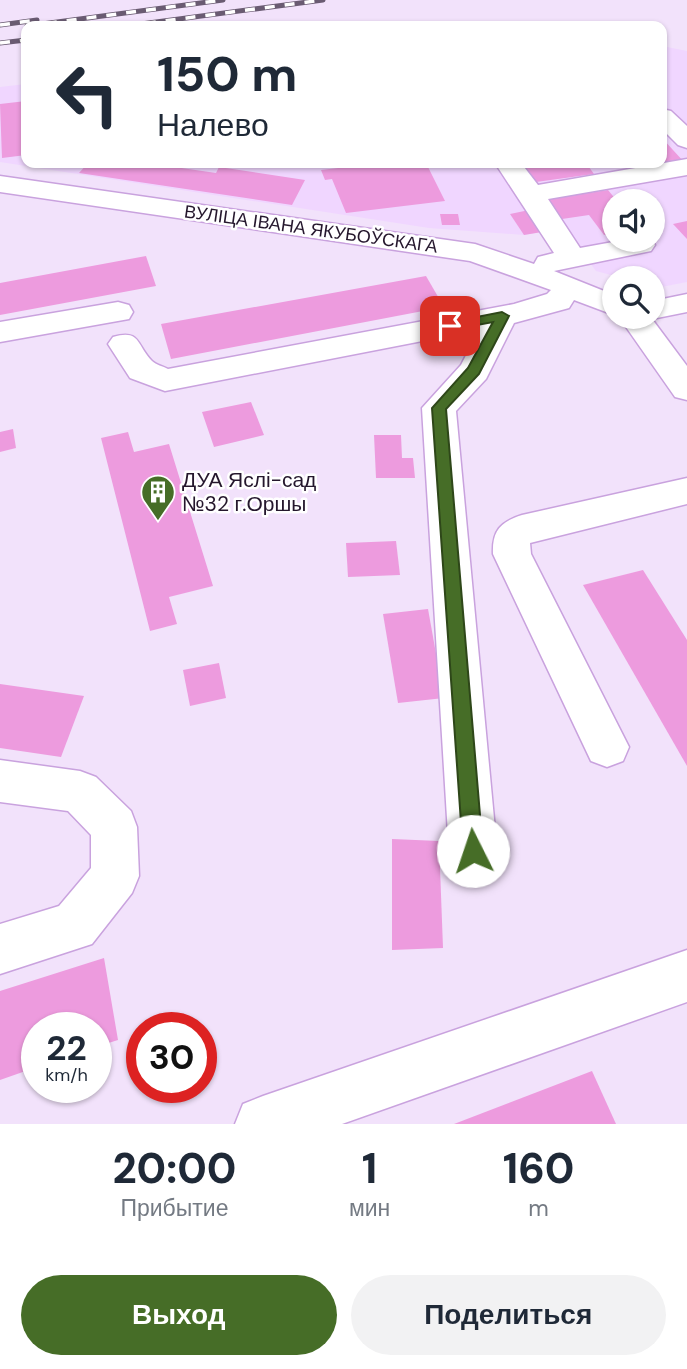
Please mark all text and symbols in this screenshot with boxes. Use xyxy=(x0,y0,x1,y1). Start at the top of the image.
text: 150 m xyxy=(157,42,297,106)
icon: left xyxy=(42,49,133,140)
text: Налево xyxy=(157,104,269,146)
map controls xyxy=(602,189,665,329)
button: sound xyxy=(602,189,665,252)
street label: ВУЛІЦА ІВАНА ЯКУБОЎСКАГА xyxy=(183,199,439,259)
button: search xyxy=(602,266,665,329)
pin xyxy=(420,296,480,356)
icon: arrive xyxy=(431,307,469,345)
place label: ДУА Яслі-сад №32 г.Оршы xyxy=(182,466,316,518)
building icon: ДУА Яслі-сад №32 г.Оршы xyxy=(139,473,177,522)
position arrow xyxy=(436,814,510,888)
speed limit sign: 30 xyxy=(126,1012,217,1103)
text: 22 xyxy=(46,1025,87,1071)
text: km/h xyxy=(45,1063,88,1087)
text: 20:00 xyxy=(112,1141,236,1196)
text: 1 xyxy=(362,1141,377,1196)
text: 160 xyxy=(503,1141,575,1196)
text: Прибытие xyxy=(120,1193,228,1223)
text: мин xyxy=(349,1193,390,1223)
text: m xyxy=(528,1193,549,1223)
button: Выход xyxy=(21,1275,337,1355)
button: Поделиться xyxy=(351,1275,666,1355)

